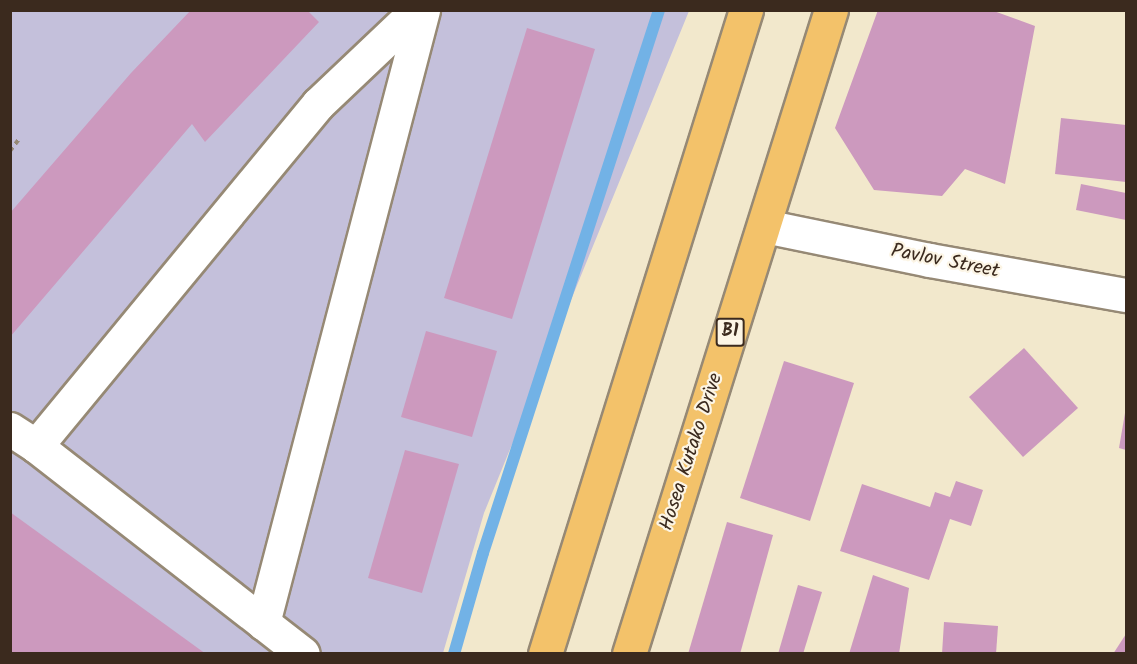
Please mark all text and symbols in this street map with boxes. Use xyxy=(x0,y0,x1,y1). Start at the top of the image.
street label: Pavlov Street xyxy=(889,240,1001,284)
road number: B1 xyxy=(715,317,745,347)
street label: Hosea Kutako Drive xyxy=(655,370,729,534)

